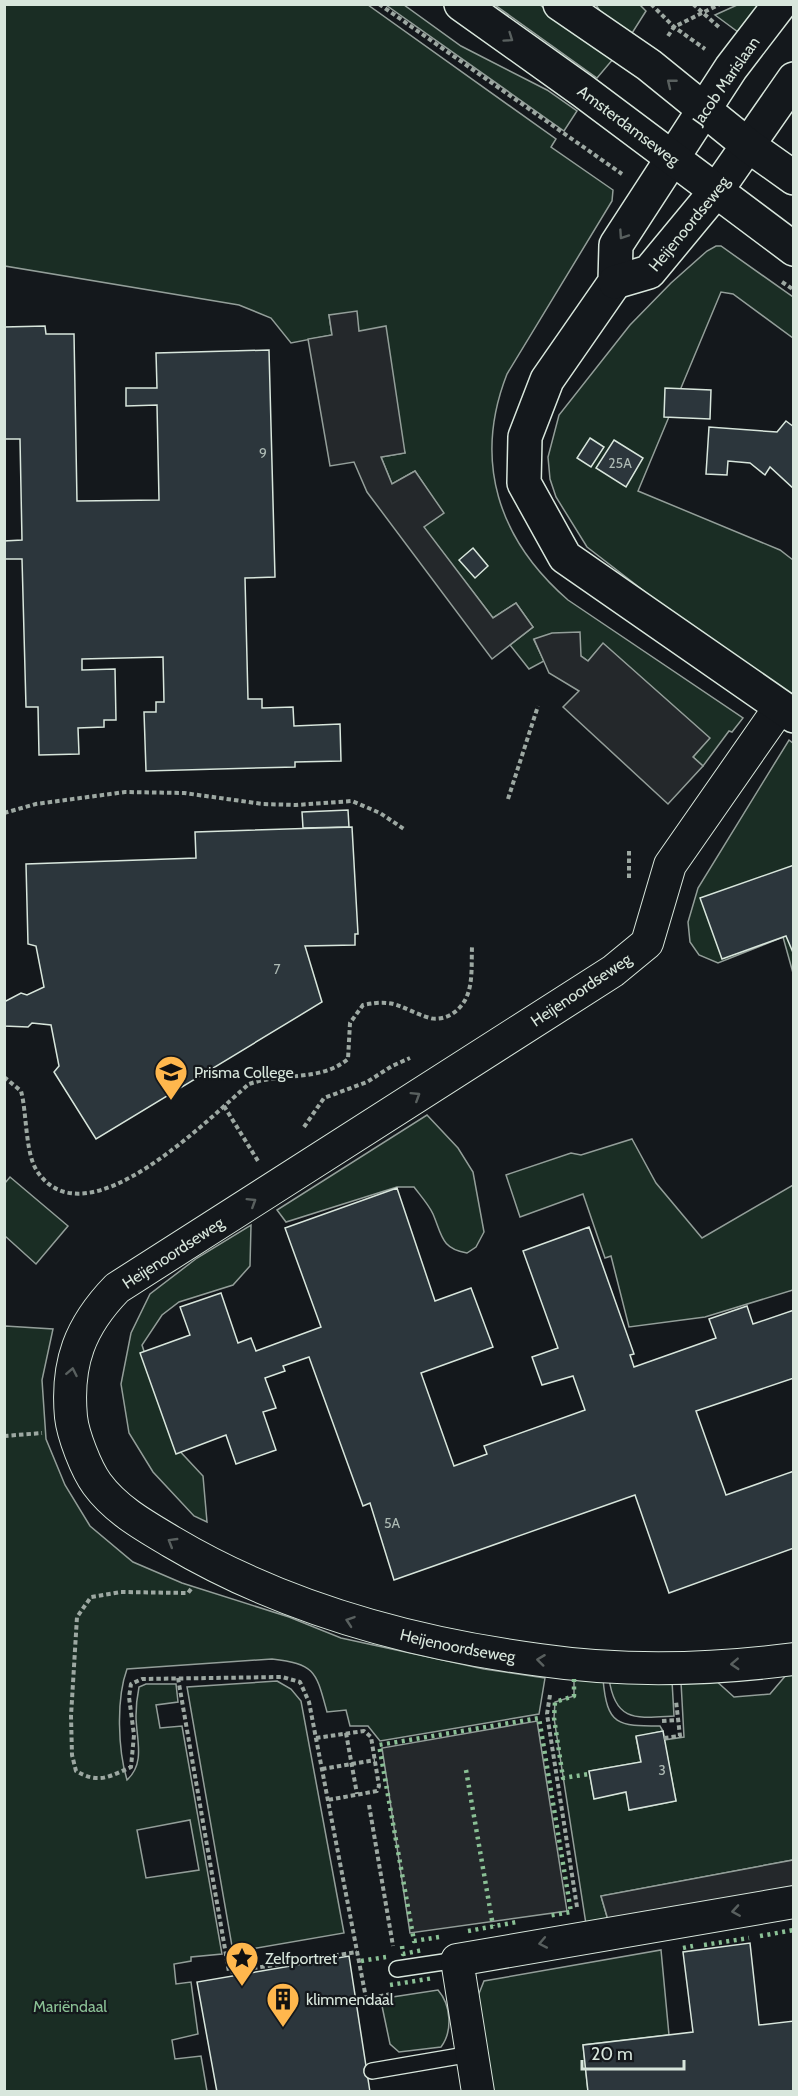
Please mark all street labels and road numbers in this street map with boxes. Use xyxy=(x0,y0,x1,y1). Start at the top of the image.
street label: Jacob Marislaan xyxy=(688,33,764,130)
street label: Amsterdamseweg xyxy=(574,81,684,170)
street label: Heijenoordseweg xyxy=(644,172,734,275)
street label: Heijenoordseweg xyxy=(527,949,636,1031)
street label: Heijenoordseweg xyxy=(119,1213,228,1293)
street label: Heijenoordseweg xyxy=(398,1625,518,1666)

